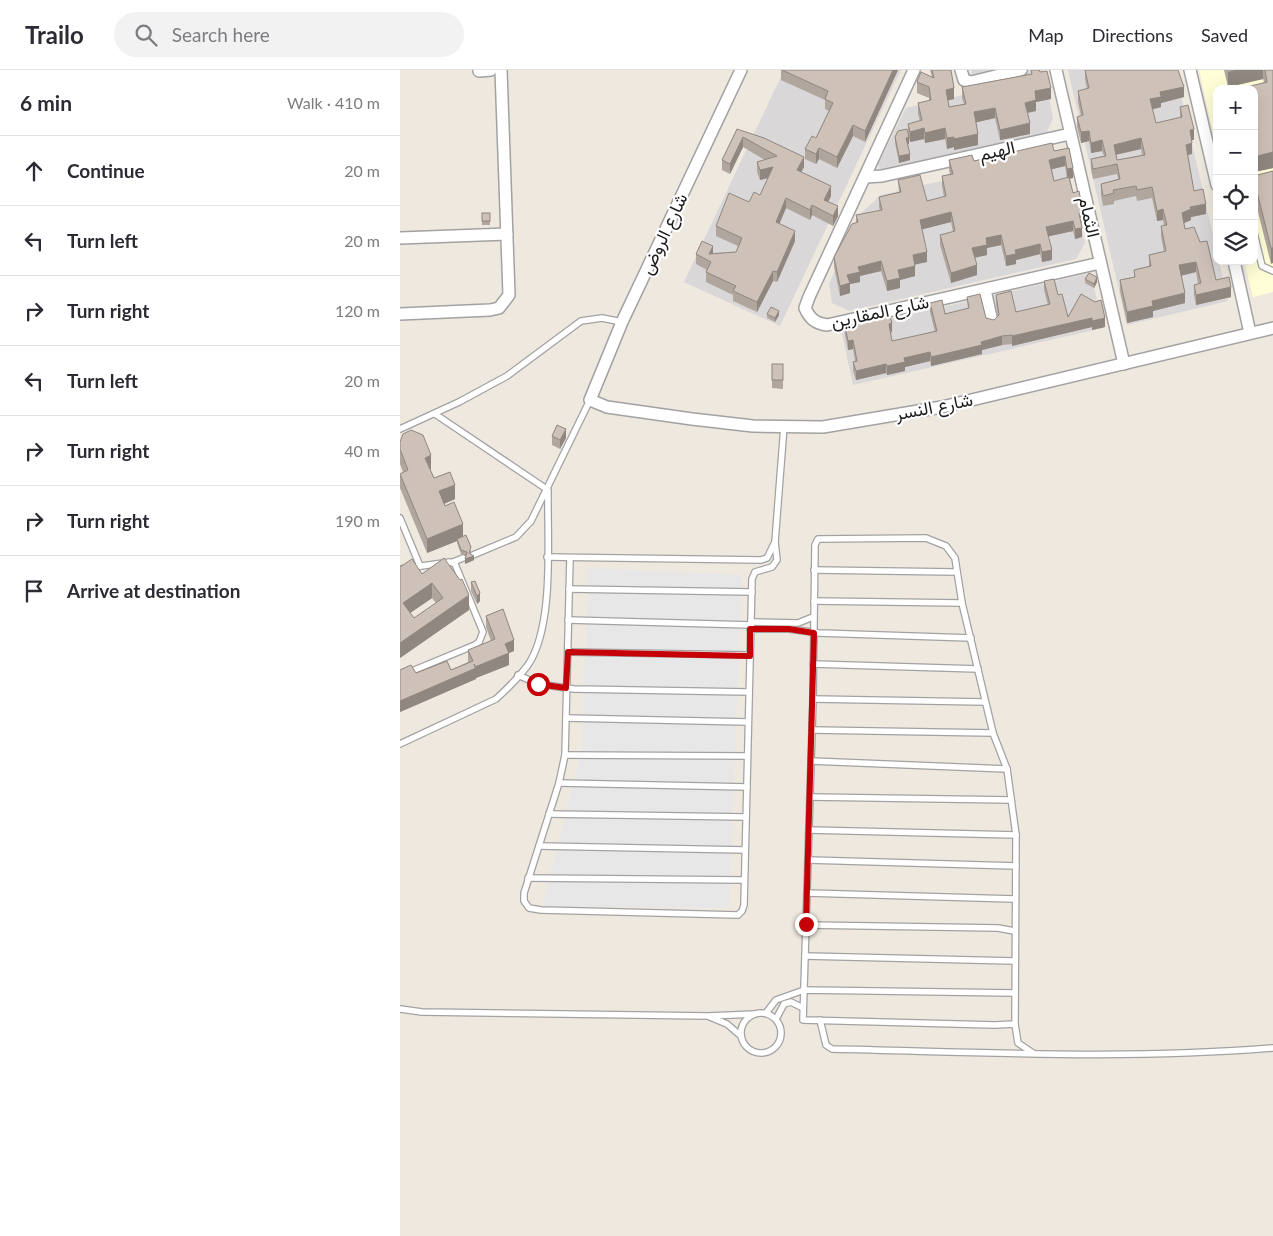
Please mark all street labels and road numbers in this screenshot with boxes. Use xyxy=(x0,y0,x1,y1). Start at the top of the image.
street label: الهيم xyxy=(977,135,1017,167)
street label: شارع الروض xyxy=(635,189,693,279)
street label: الثمام xyxy=(1073,194,1105,240)
street label: شارع المقارين xyxy=(829,290,931,334)
street label: شارع النسر xyxy=(892,388,975,426)

